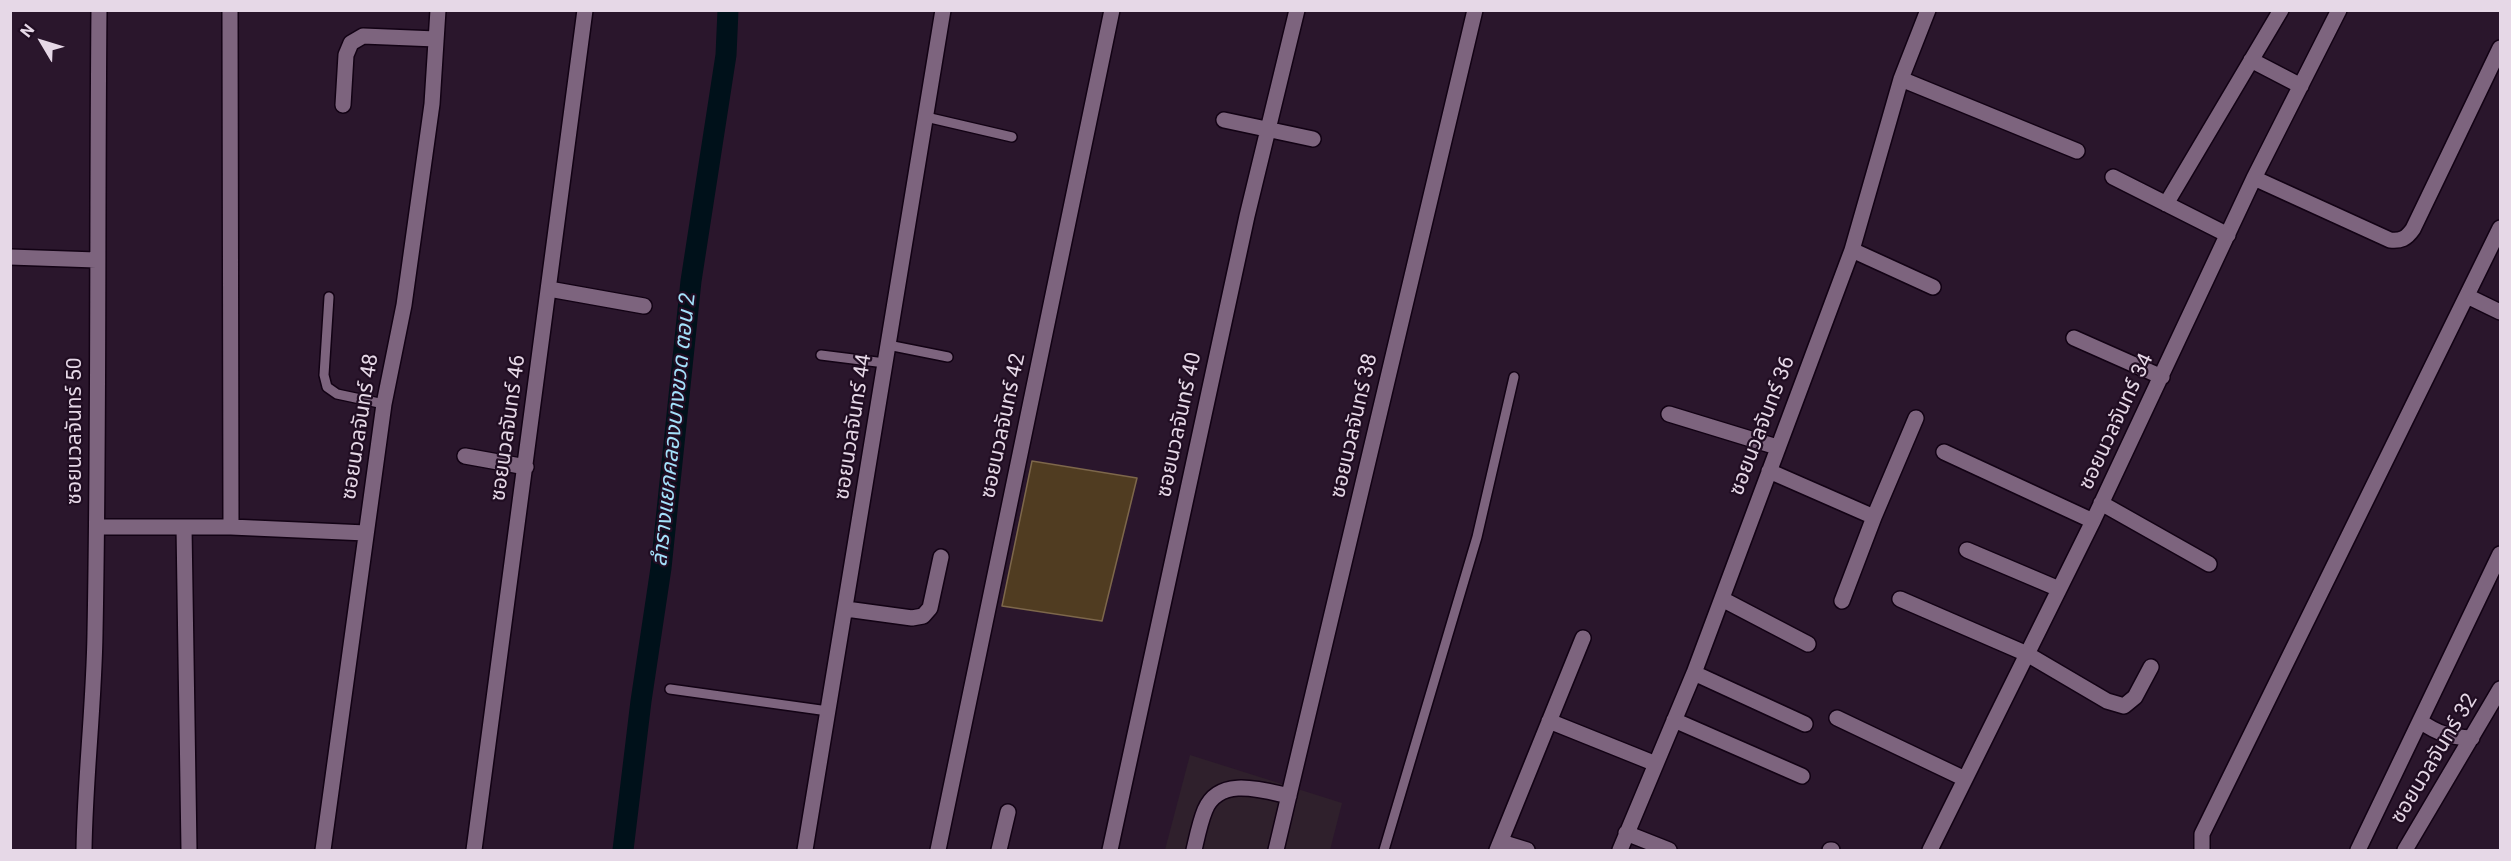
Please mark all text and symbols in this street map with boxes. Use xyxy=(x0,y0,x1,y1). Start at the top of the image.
north arrow xyxy=(12,12,72,72)
text: N xyxy=(16,20,38,41)
water label: ลำรางแยกคลองบางขวด ตอน 2 xyxy=(648,292,702,568)
street label: ซอยนวลจันทร์ 40 xyxy=(1152,350,1208,500)
street label: ซอยนวลจันทร์ 34 xyxy=(2074,350,2160,494)
street label: ซอยนวลจันทร์ 42 xyxy=(976,351,1032,501)
street label: ซอยนวลจันทร์ 38 xyxy=(1326,351,1384,501)
street label: ซอยนวลจันทร์ 48 xyxy=(337,352,385,502)
street label: ซอยนวลจันทร์ 44 xyxy=(830,352,878,502)
street label: ซอยนวลจันทร์ 46 xyxy=(486,353,532,503)
street label: ซอยนวลจันทร์ 36 xyxy=(1725,353,1801,499)
street label: ซอยนวลจันทร์ 50 xyxy=(63,357,89,505)
street label: ซอยนวลจันทร์ 32 xyxy=(2386,689,2484,829)

